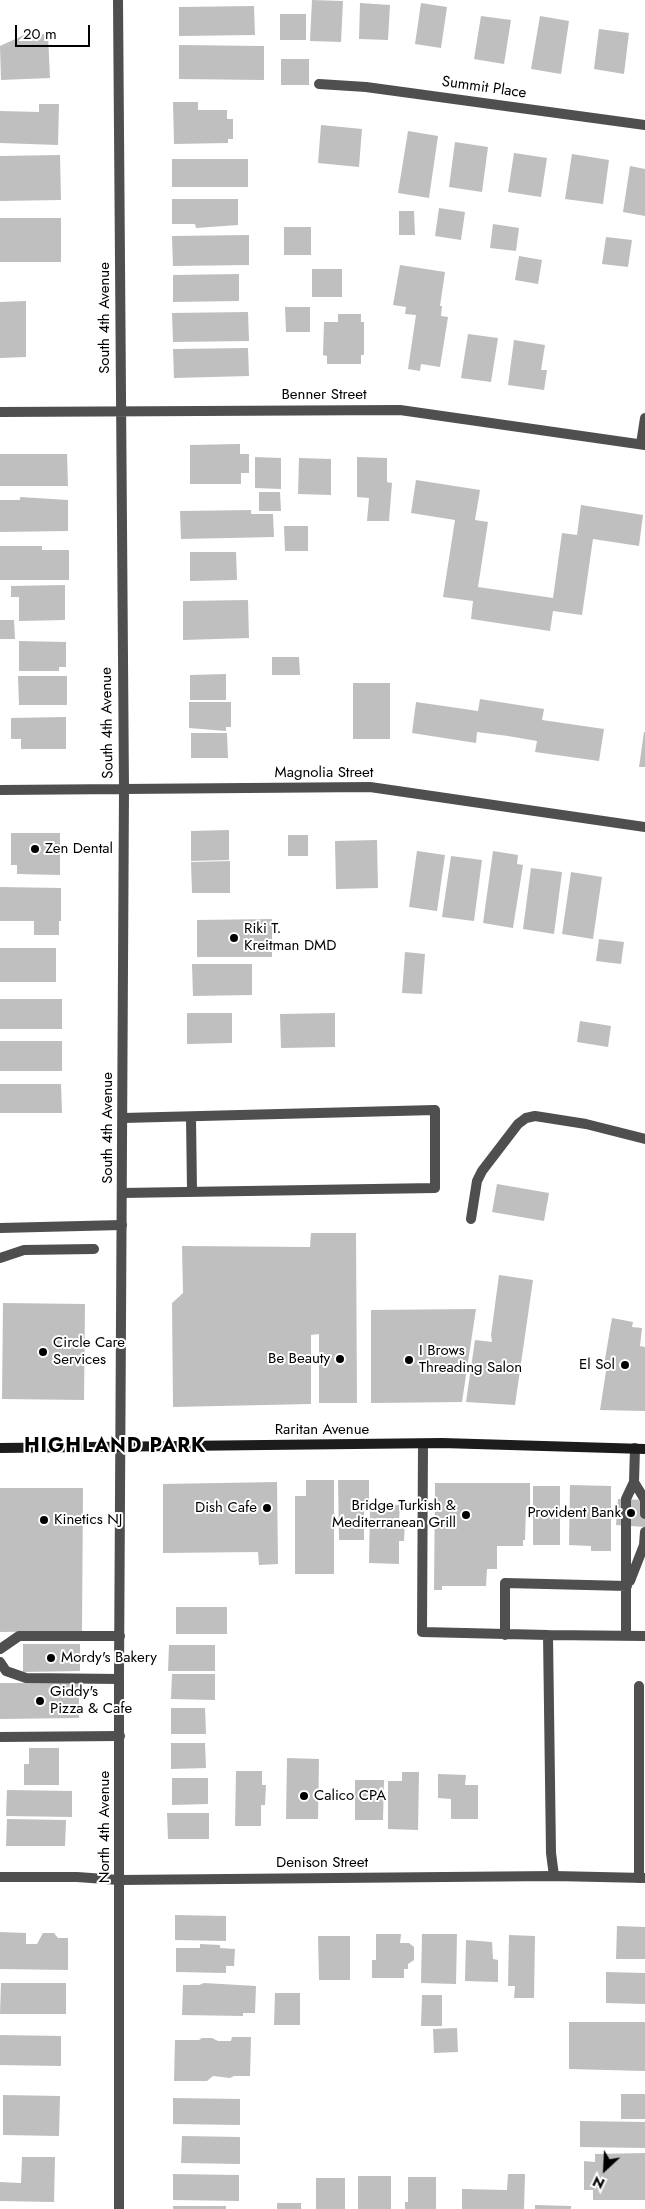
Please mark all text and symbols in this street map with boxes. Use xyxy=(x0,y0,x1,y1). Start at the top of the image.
scale bar xyxy=(18,15,92,47)
text: 20 m xyxy=(23,23,57,45)
street label: Summit Place xyxy=(441,73,527,103)
street label: South 4th Avenue xyxy=(96,262,114,374)
street label: Benner Street xyxy=(281,386,367,404)
street label: South 4th Avenue xyxy=(98,667,118,779)
street label: Magnolia Street xyxy=(275,764,373,782)
place label: Zen Dental xyxy=(45,840,113,858)
marker: Zen Dental xyxy=(29,843,41,855)
place label: Riki T. Kreitman DMD xyxy=(244,920,336,955)
marker: Riki T. Kreitman DMD xyxy=(228,932,240,944)
street label: South 4th Avenue xyxy=(99,1072,117,1184)
place label: Circle Care Services xyxy=(53,1334,125,1369)
place label: I Brows Threading Salon xyxy=(419,1342,522,1377)
marker: Circle Care Services xyxy=(37,1346,49,1358)
place label: Be Beauty xyxy=(268,1350,330,1368)
marker: Be Beauty xyxy=(334,1353,346,1365)
marker: I Brows Threading Salon xyxy=(403,1354,415,1366)
place label: El Sol xyxy=(579,1356,615,1374)
marker: El Sol xyxy=(619,1359,631,1371)
street label: Raritan Avenue xyxy=(275,1421,369,1439)
district label: HIGHLAND PARK xyxy=(22,1435,208,1459)
place label: Bridge Turkish & Mediterranean Grill xyxy=(332,1497,456,1532)
place label: Dish Cafe xyxy=(195,1499,257,1517)
marker: Dish Cafe xyxy=(261,1502,273,1514)
place label: Provident Bank xyxy=(527,1504,621,1522)
marker: Provident Bank xyxy=(625,1507,637,1519)
marker: Bridge Turkish & Mediterranean Grill xyxy=(460,1509,472,1521)
place label: Kinetics NJ xyxy=(54,1511,122,1529)
marker: Kinetics NJ xyxy=(38,1514,50,1526)
place label: Mordy's Bakery xyxy=(61,1649,157,1667)
marker: Mordy's Bakery xyxy=(45,1652,57,1664)
place label: Giddy's Pizza & Cafe xyxy=(50,1683,132,1718)
marker: Giddy's Pizza & Cafe xyxy=(34,1695,46,1707)
street label: North 4th Avenue xyxy=(96,1771,114,1883)
place label: Calico CPA xyxy=(314,1787,386,1805)
marker: Calico CPA xyxy=(298,1790,310,1802)
street label: Denison Street xyxy=(276,1854,368,1872)
north arrow xyxy=(580,2144,630,2194)
text: N xyxy=(589,2171,608,2194)

